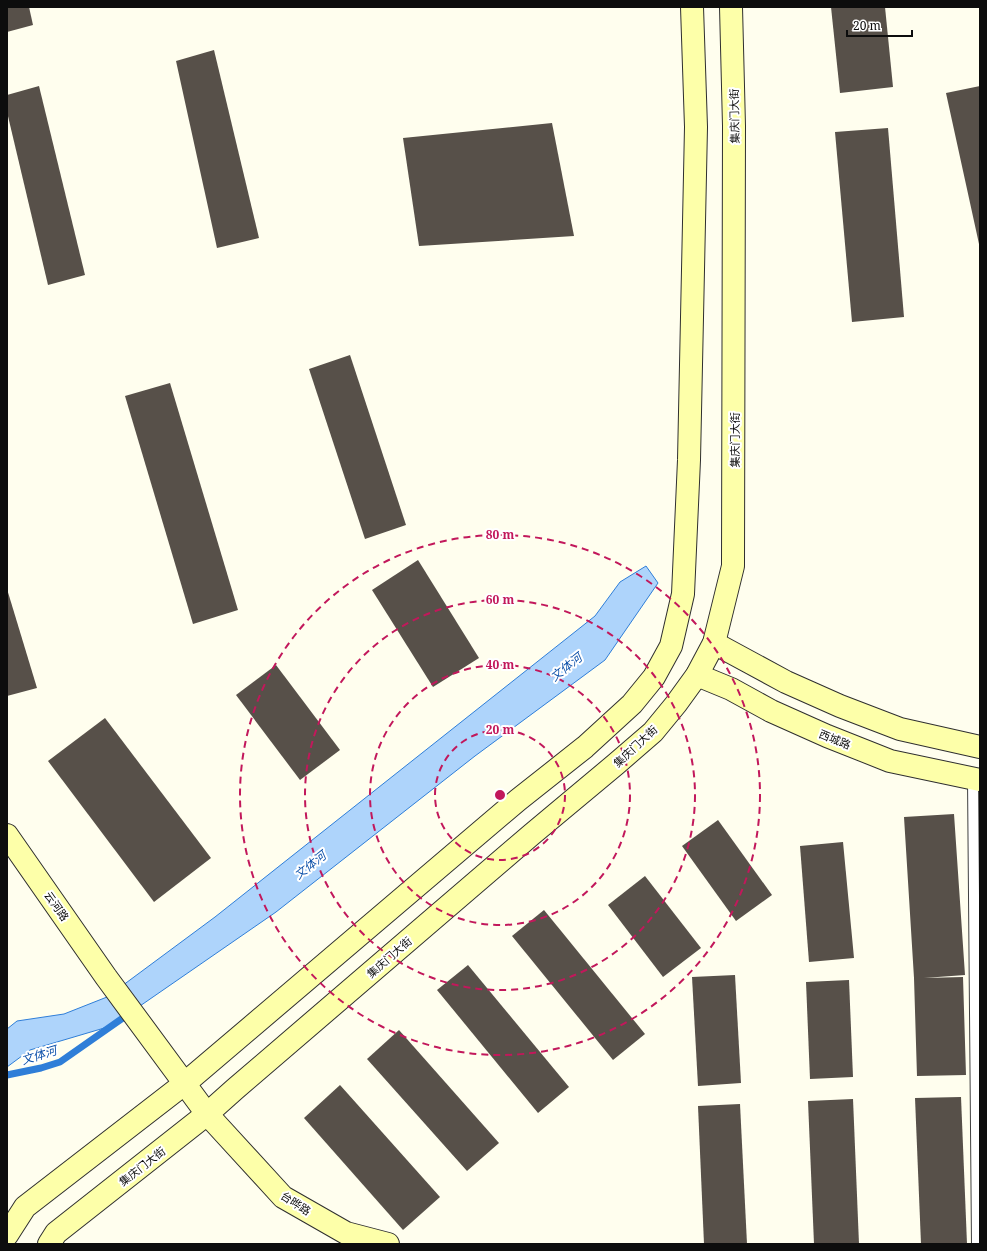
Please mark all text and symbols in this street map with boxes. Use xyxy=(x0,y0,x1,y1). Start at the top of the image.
scale bar xyxy=(847,12,912,38)
text: 20 m xyxy=(853,17,881,34)
street label: 集庆门大街 xyxy=(726,88,742,144)
street label: 集庆门大街 xyxy=(727,413,742,468)
text: 80 m xyxy=(486,526,514,543)
text: 60 m xyxy=(486,591,514,608)
water label: 文体河 xyxy=(547,648,587,685)
text: 40 m xyxy=(486,656,514,673)
text: 20 m xyxy=(486,721,514,738)
street label: 集庆门大街 xyxy=(610,722,660,770)
street label: 西城路 xyxy=(817,726,853,752)
centre of rings xyxy=(493,788,507,802)
water label: 文体河 xyxy=(291,846,331,883)
street label: 云河路 xyxy=(41,888,73,924)
street label: 集庆门大街 xyxy=(363,933,415,981)
water label: 文体河 xyxy=(19,1041,61,1068)
street label: 集庆门大街 xyxy=(116,1143,168,1189)
street label: 台晔路 xyxy=(278,1188,314,1218)

